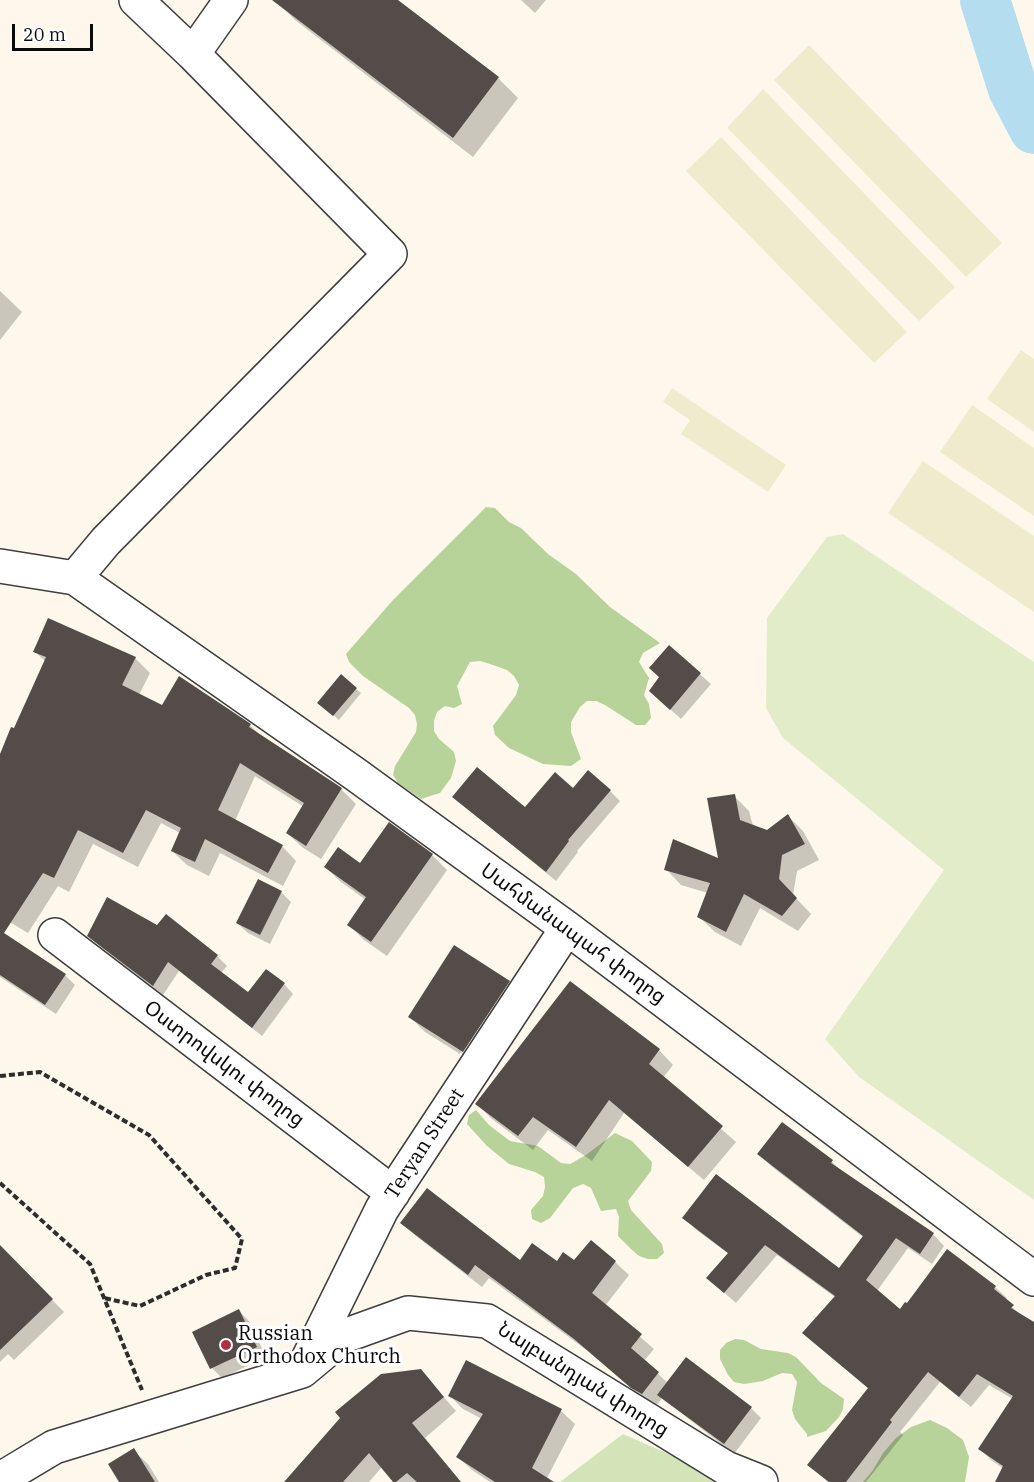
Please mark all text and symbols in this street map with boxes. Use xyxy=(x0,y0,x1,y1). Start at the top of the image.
scale bar xyxy=(15,12,96,50)
text: 20 m xyxy=(23,23,66,46)
street label: Սահմանապահ փողոց xyxy=(475,859,671,1009)
street label: Օստրովսկու փողոց xyxy=(139,996,309,1132)
street label: Teryan Street xyxy=(380,1084,470,1204)
street label: Նալբանդյան փողոց xyxy=(493,1318,673,1442)
place label: Russian Orthodox Church xyxy=(238,1322,401,1369)
marker: Russian Orthodox Church xyxy=(219,1338,233,1352)

